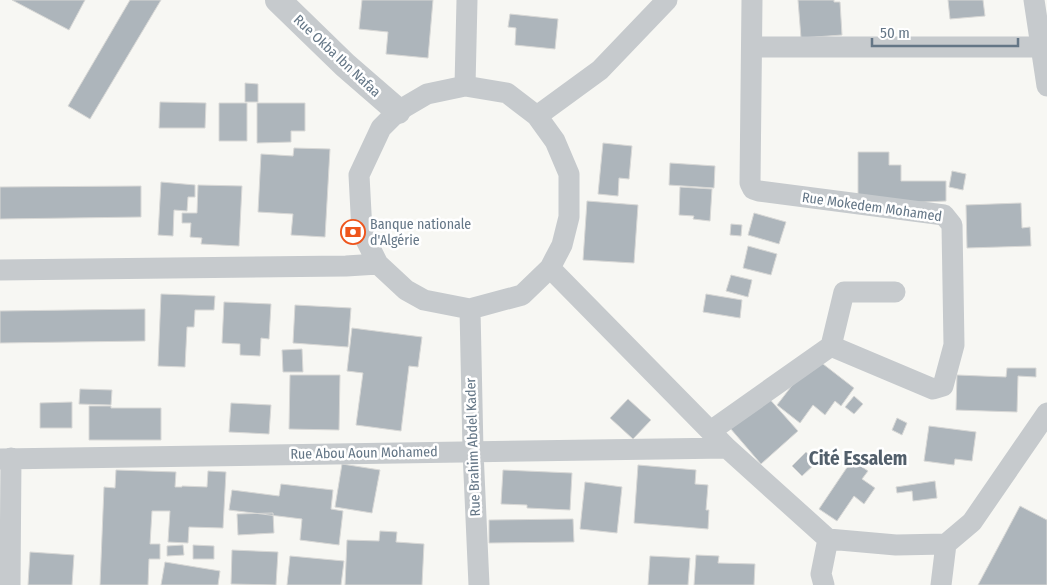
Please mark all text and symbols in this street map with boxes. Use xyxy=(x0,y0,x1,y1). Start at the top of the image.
street label: Rue Okba Ibn Nafaa xyxy=(290,11,384,101)
scale bar xyxy=(872,15,1018,47)
text: 50 m xyxy=(880,24,910,42)
street label: Rue Mokedem Mohamed xyxy=(801,189,943,225)
place label: Banque nationale d'Algérie xyxy=(370,216,471,249)
bank icon: Banque nationale d'Algérie xyxy=(340,219,366,245)
street label: Rue Brahim Abdel Kader xyxy=(462,377,484,517)
street label: Rue Abou Aoun Mohamed xyxy=(290,443,438,463)
district label: Cité Essalem xyxy=(809,447,907,470)

